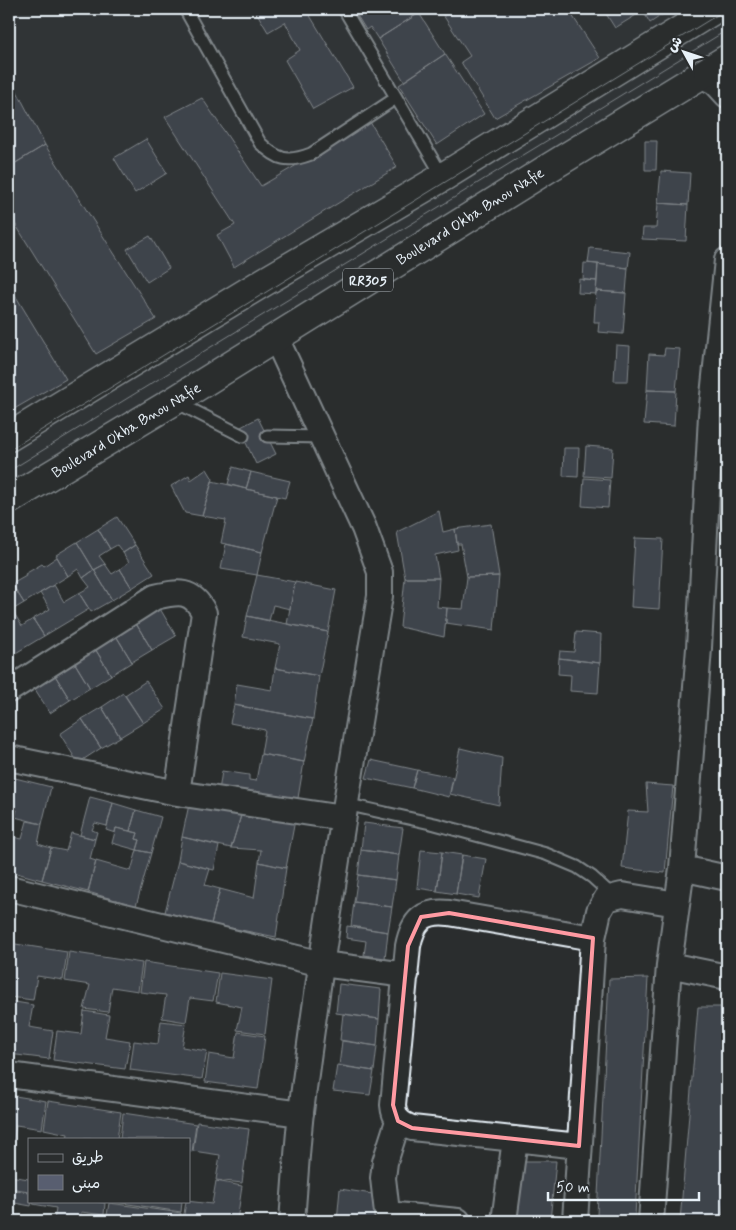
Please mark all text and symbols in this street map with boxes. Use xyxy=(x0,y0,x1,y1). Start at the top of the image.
north arrow xyxy=(658,28,708,78)
text: ش xyxy=(663,33,687,56)
street label: Boulevard Okba Bnou Nafie xyxy=(393,163,548,271)
road number: RR305 xyxy=(343,268,393,292)
street label: Boulevard Okba Bnou Nafie xyxy=(48,378,205,483)
legend xyxy=(28,1138,190,1202)
text: طريق xyxy=(72,1148,104,1168)
scale bar xyxy=(548,1170,700,1202)
text: مبنى xyxy=(72,1174,100,1194)
text: 50 m xyxy=(556,1178,590,1198)

